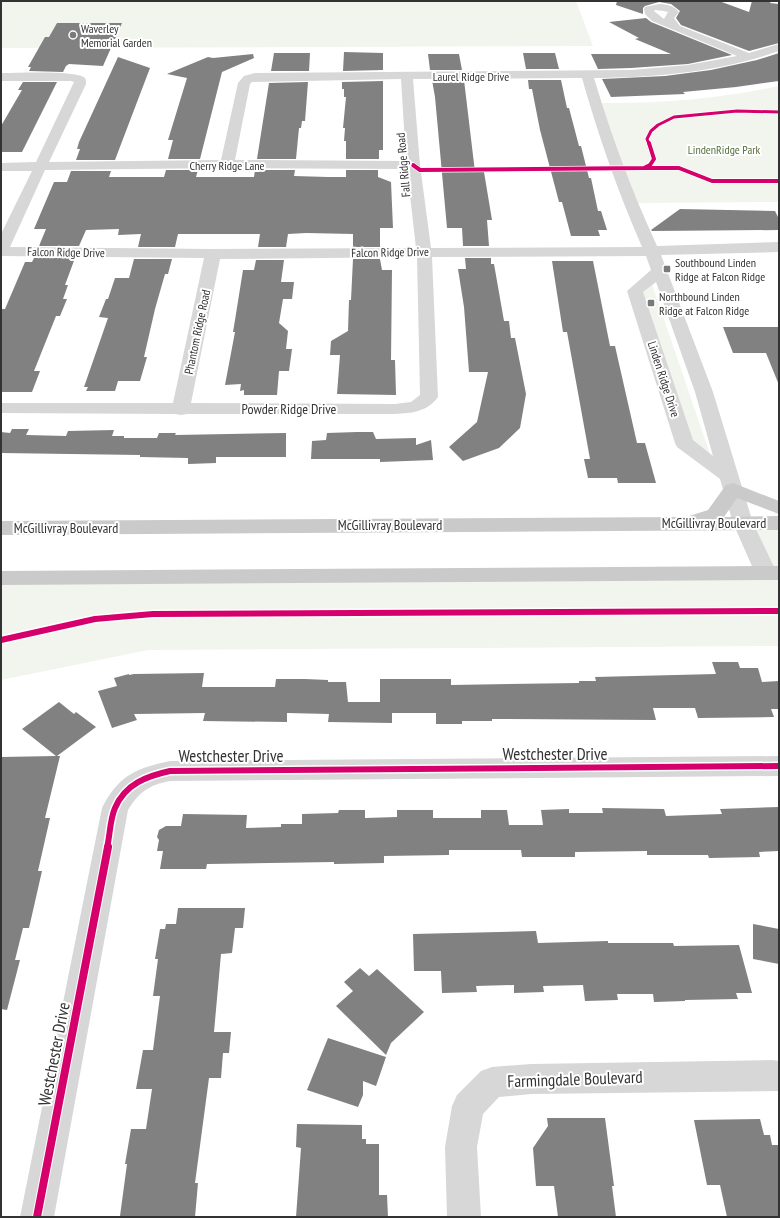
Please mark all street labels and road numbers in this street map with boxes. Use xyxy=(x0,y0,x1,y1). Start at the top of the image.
street label: Laurel Ridge Drive xyxy=(433,69,509,84)
street label: Fall Ridge Road xyxy=(393,132,413,198)
street label: Cherry Ridge Lane xyxy=(189,158,265,173)
street label: Falcon Ridge Drive xyxy=(27,244,105,260)
street label: Falcon Ridge Drive xyxy=(351,244,429,260)
street label: Phantom Ridge Road xyxy=(181,288,213,376)
street label: Linden Ridge Drive xyxy=(645,339,683,419)
street label: Powder Ridge Drive xyxy=(242,400,337,418)
street label: McGillivray Boulevard xyxy=(662,514,766,532)
street label: McGillivray Boulevard xyxy=(338,516,442,534)
street label: McGillivray Boulevard xyxy=(14,519,118,537)
street label: Westchester Drive xyxy=(502,743,608,765)
street label: Westchester Drive xyxy=(178,745,284,767)
street label: Westchester Drive xyxy=(33,1000,75,1108)
street label: Farmingdale Boulevard xyxy=(507,1066,643,1092)

